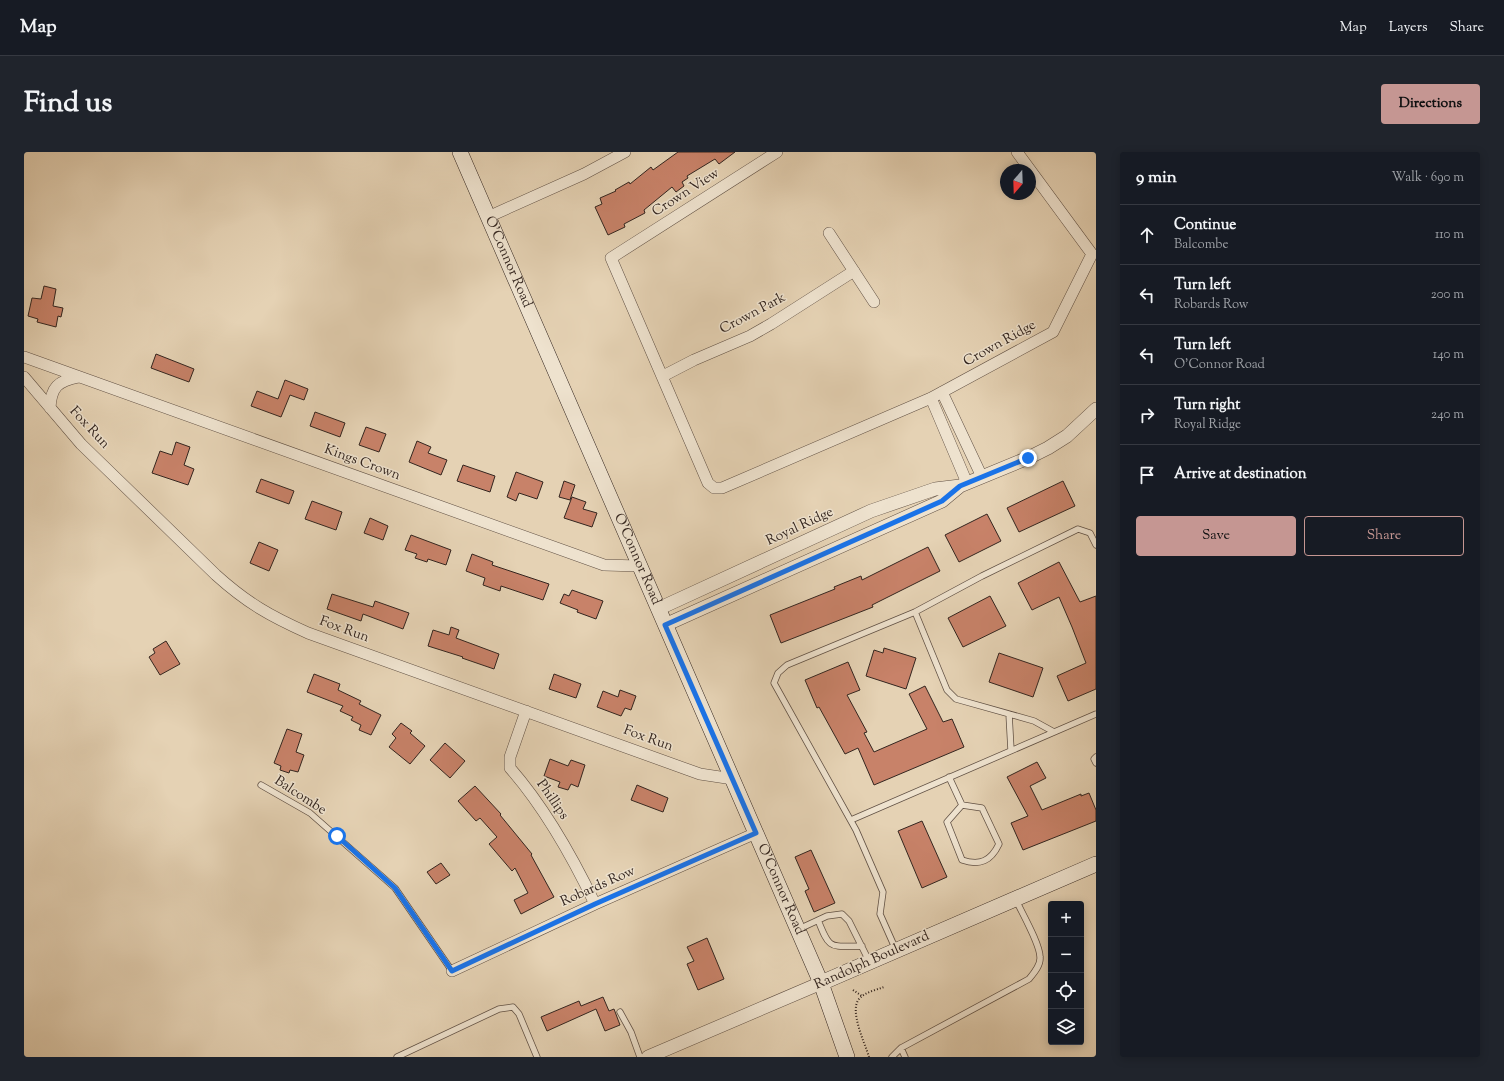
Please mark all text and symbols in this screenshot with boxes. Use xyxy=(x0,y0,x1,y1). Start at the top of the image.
text: Map xyxy=(20,14,57,41)
text: Map xyxy=(1340,18,1367,38)
text: Layers xyxy=(1389,18,1427,38)
text: Share xyxy=(1449,18,1484,38)
text: Find us xyxy=(24,84,112,124)
button: Directions xyxy=(1381,84,1480,124)
street label: Crown View xyxy=(648,163,724,222)
north arrow xyxy=(1000,164,1036,200)
text: 9 min xyxy=(1136,166,1177,190)
text: Walk · 690 m xyxy=(1391,169,1464,187)
street label: O'Connor Road xyxy=(479,213,537,311)
text: Continue xyxy=(1174,215,1236,236)
icon: ahead xyxy=(1136,224,1158,246)
text: 110 m xyxy=(1435,226,1464,244)
text: Balcombe xyxy=(1174,236,1228,254)
text: Turn left xyxy=(1174,275,1231,296)
icon: left xyxy=(1136,284,1158,306)
text: 200 m xyxy=(1431,286,1464,304)
street label: Crown Park xyxy=(716,288,790,340)
text: Robards Row xyxy=(1174,296,1248,314)
street label: Crown Ridge xyxy=(960,316,1040,372)
text: Turn left xyxy=(1174,335,1231,356)
icon: left xyxy=(1136,344,1158,366)
text: 140 m xyxy=(1433,346,1464,364)
text: O'Connor Road xyxy=(1174,356,1265,374)
text: Turn right xyxy=(1174,395,1240,416)
street label: Fox Run xyxy=(64,402,114,454)
icon: right xyxy=(1136,404,1158,426)
text: 240 m xyxy=(1431,406,1464,424)
text: Royal Ridge xyxy=(1174,416,1241,434)
street label: Kings Crown xyxy=(321,440,403,486)
route end xyxy=(1019,449,1037,467)
icon: arrive xyxy=(1136,464,1158,486)
text: Arrive at destination xyxy=(1174,464,1307,485)
street label: Royal Ridge xyxy=(763,503,837,551)
street label: O'Connor Road xyxy=(608,510,666,608)
button: Save xyxy=(1136,516,1296,556)
button: Share xyxy=(1304,516,1464,556)
street label: Fox Run xyxy=(316,612,372,648)
street label: Fox Run xyxy=(620,721,676,757)
street label: Balcombe xyxy=(270,772,330,820)
street label: Phillips xyxy=(531,776,573,824)
route start xyxy=(328,827,346,845)
street label: O'Connor Road xyxy=(752,840,809,938)
street label: Robards Row xyxy=(557,861,639,912)
map controls xyxy=(1048,901,1084,1045)
button: + xyxy=(1048,901,1084,937)
street label: Randolph Boulevard xyxy=(811,927,933,995)
button: − xyxy=(1048,937,1084,973)
button: locate xyxy=(1048,973,1084,1009)
button: layers xyxy=(1048,1009,1084,1045)

